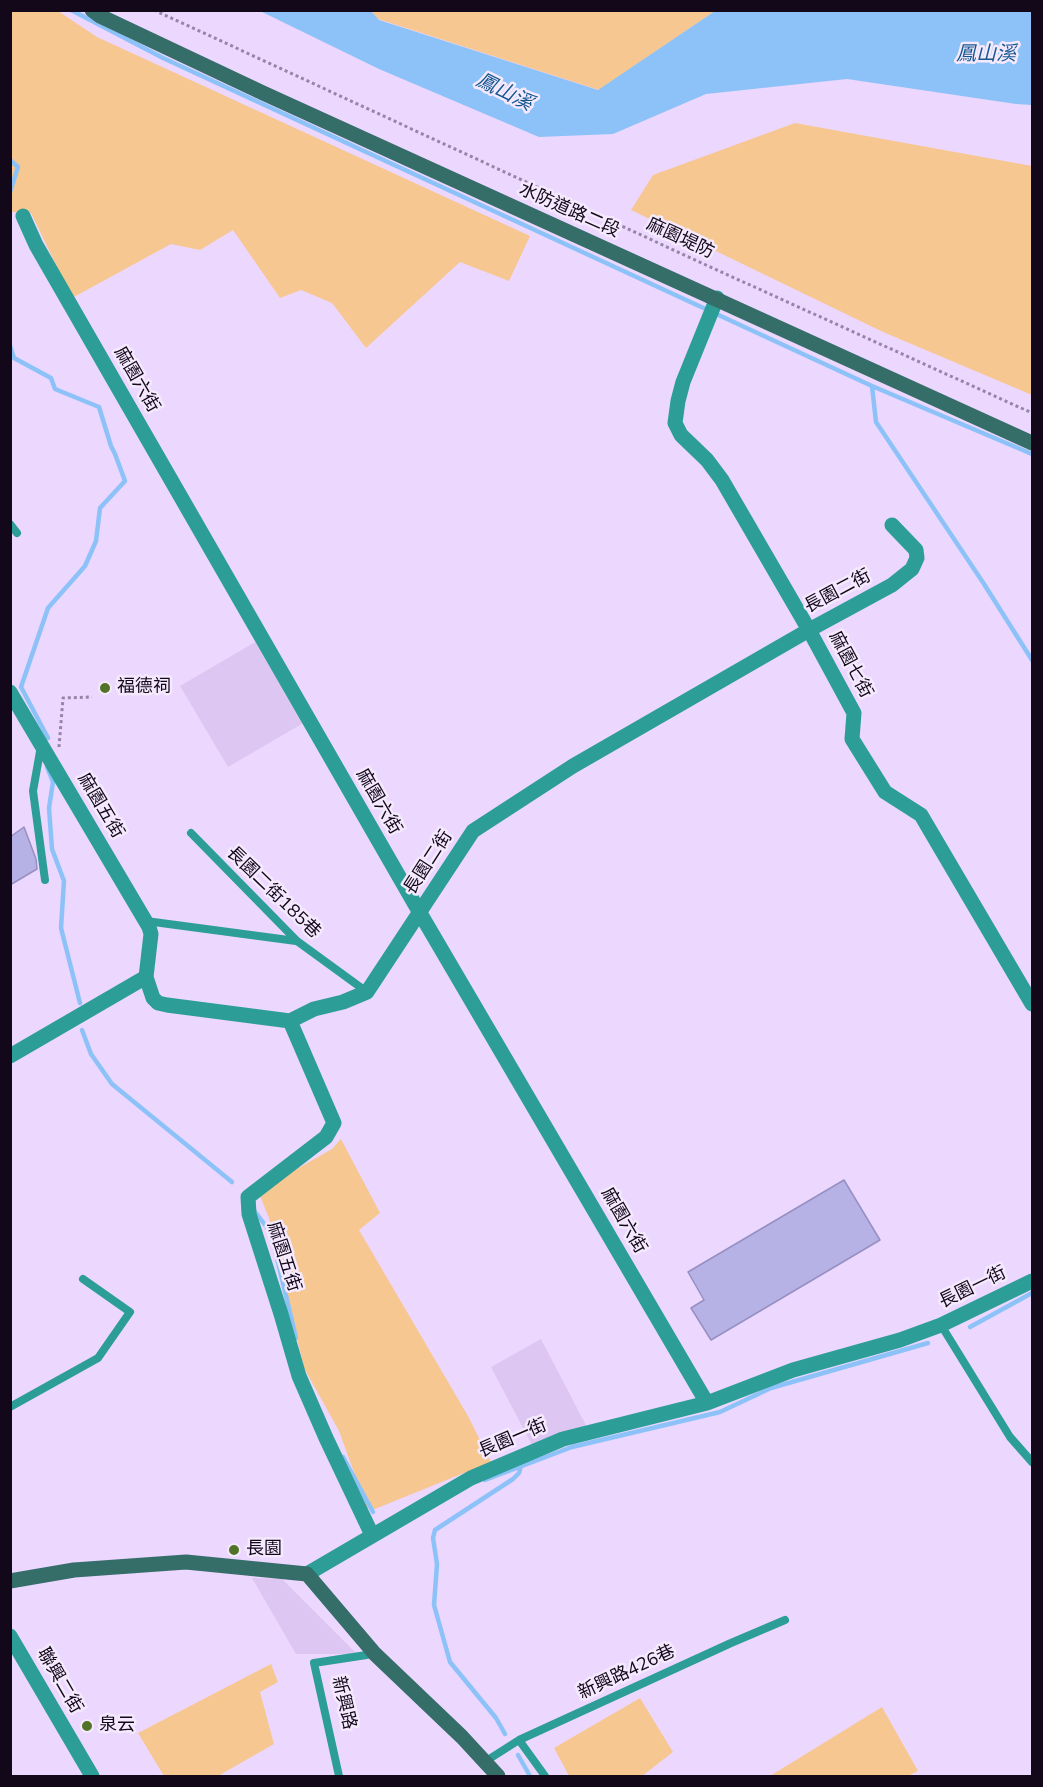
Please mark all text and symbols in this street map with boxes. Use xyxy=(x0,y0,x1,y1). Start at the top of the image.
water label: 鳳山溪 xyxy=(956,43,1016,67)
water label: 鳳山溪 xyxy=(472,69,536,117)
street label: 水防道路二段 xyxy=(515,179,623,243)
street label: 麻園堤防 xyxy=(643,214,717,264)
street label: 麻園六街 xyxy=(109,343,163,417)
street label: 長園二街 xyxy=(801,566,875,618)
street label: 麻園七街 xyxy=(824,628,876,702)
place label: 福德祠 xyxy=(117,677,171,699)
marker: 福德祠 xyxy=(98,681,112,695)
street label: 麻園六街 xyxy=(351,765,405,839)
street label: 麻園五街 xyxy=(72,770,128,842)
street label: 長園二街 xyxy=(400,827,458,899)
street label: 長園二街185巷 xyxy=(221,843,325,943)
street label: 麻園六街 xyxy=(596,1184,650,1258)
street label: 麻園五街 xyxy=(262,1219,304,1295)
street label: 長園一街 xyxy=(936,1263,1010,1313)
street label: 長園一街 xyxy=(476,1415,550,1463)
place label: 長園 xyxy=(246,1539,282,1561)
marker: 長園 xyxy=(227,1543,241,1557)
street label: 新興路426巷 xyxy=(575,1641,679,1705)
street label: 聯興二街 xyxy=(32,1644,86,1718)
street label: 新興路 xyxy=(326,1674,360,1732)
place label: 泉云 xyxy=(99,1715,135,1737)
marker: 泉云 xyxy=(80,1719,94,1733)

